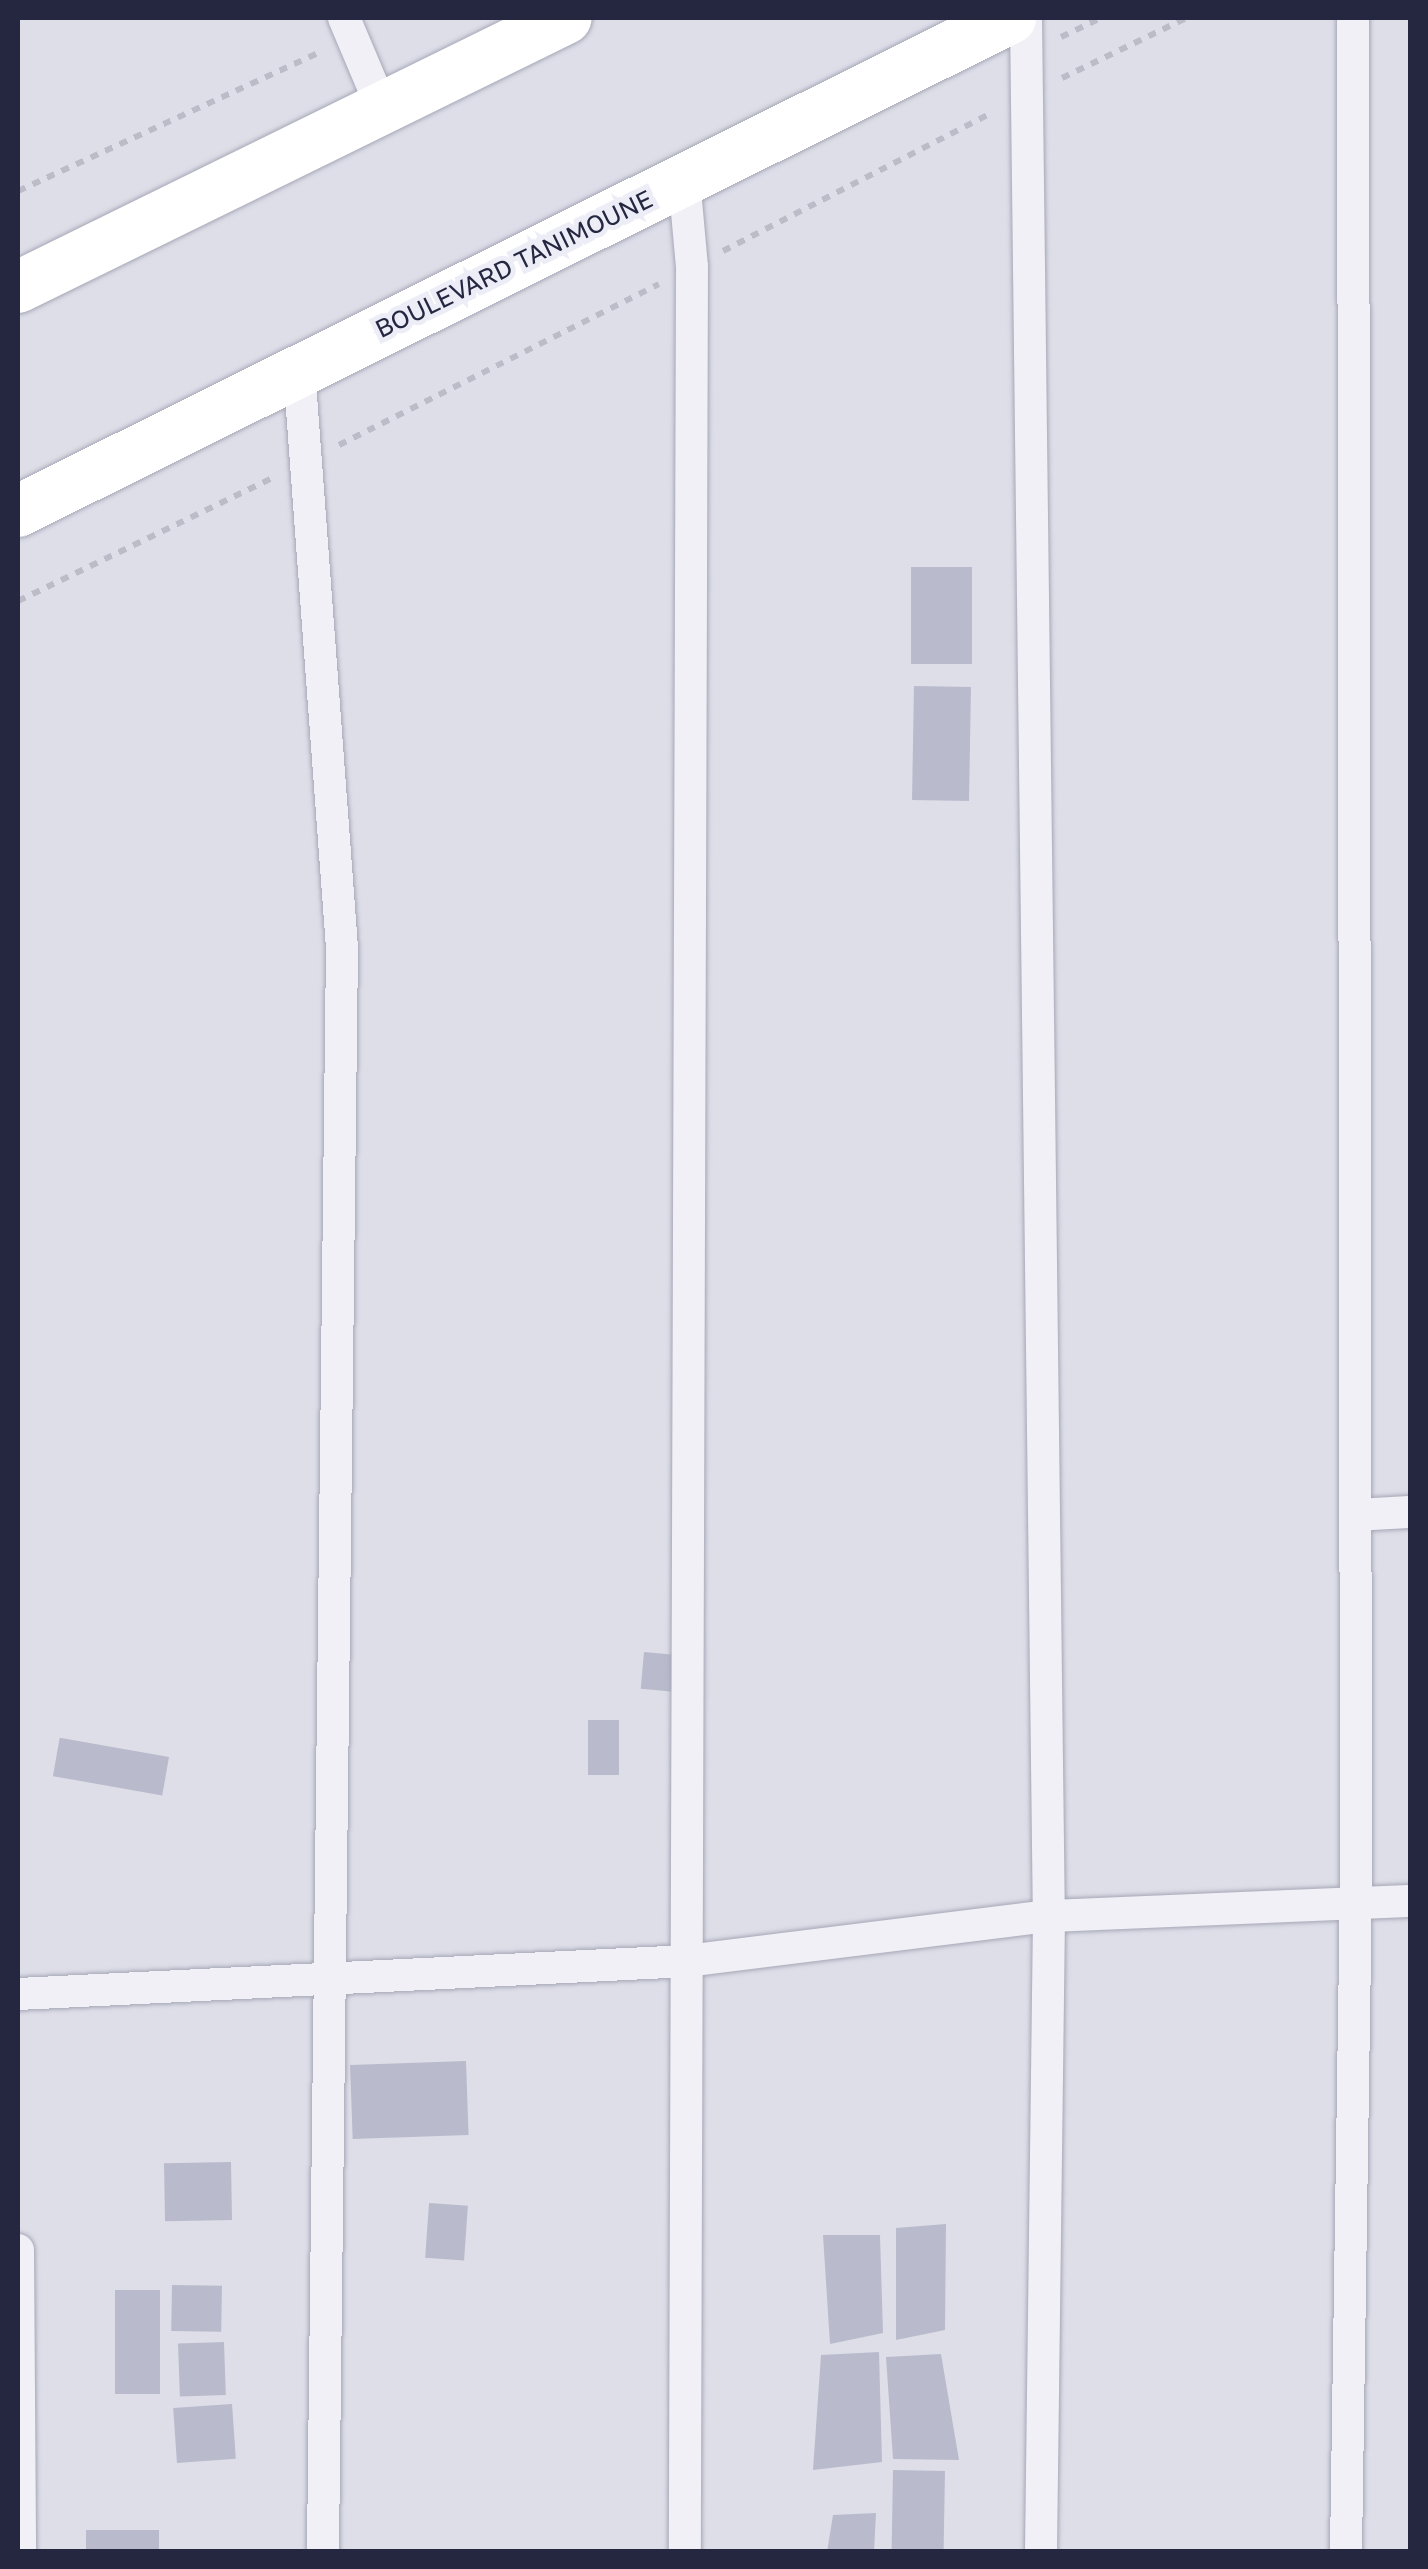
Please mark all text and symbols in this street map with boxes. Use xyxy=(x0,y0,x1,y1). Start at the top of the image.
street label: BOULEVARD TANIMOUNE xyxy=(370,184,658,344)

